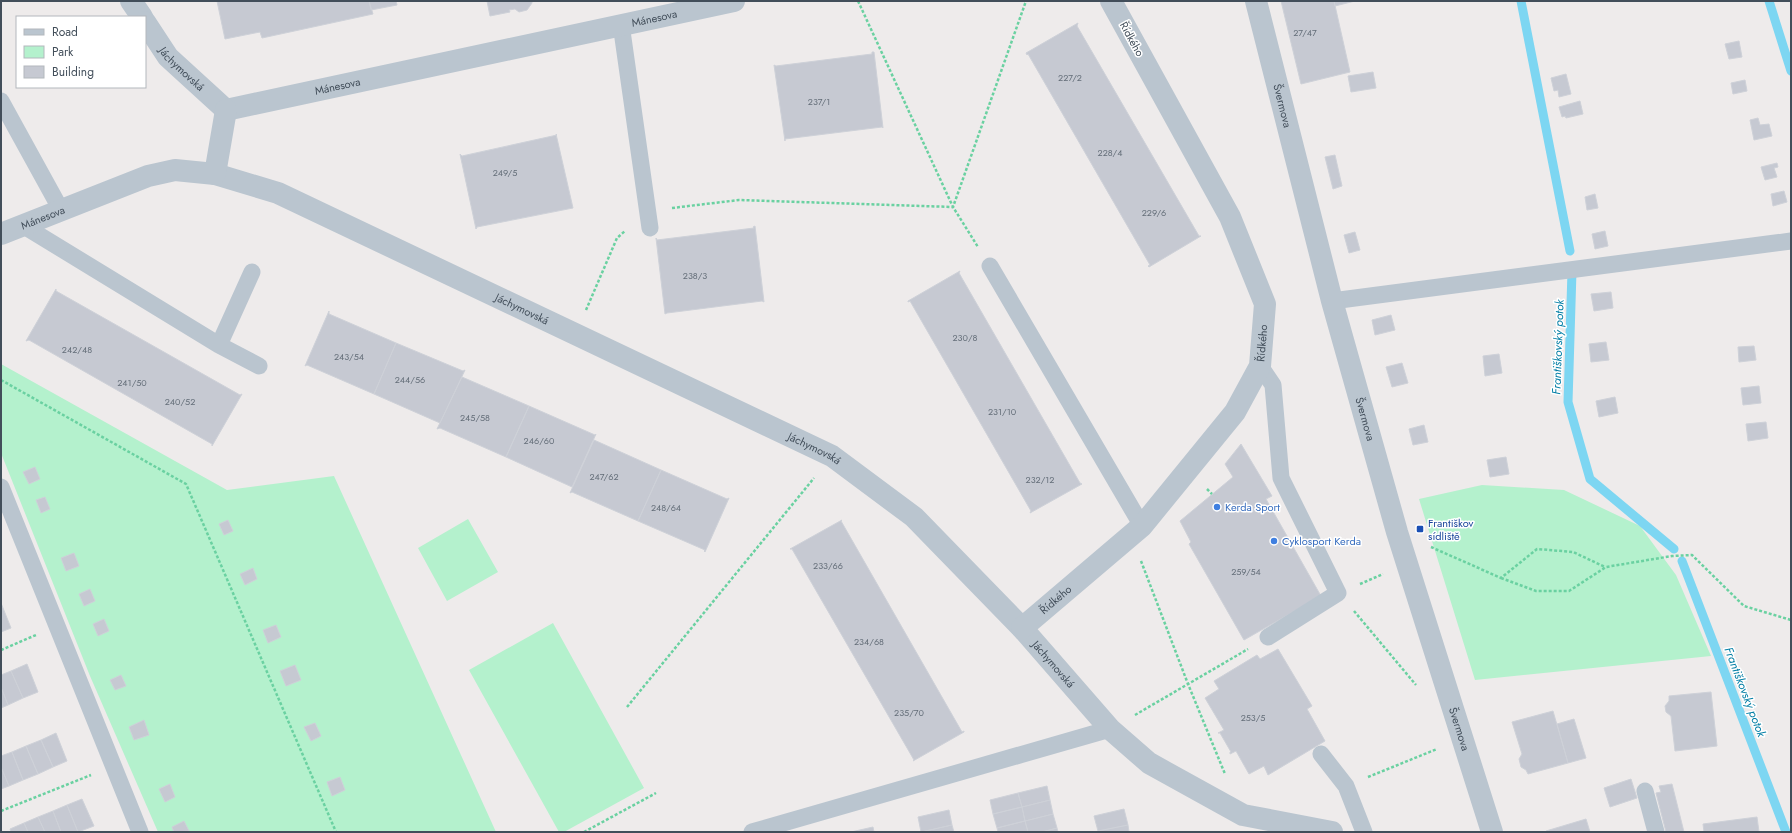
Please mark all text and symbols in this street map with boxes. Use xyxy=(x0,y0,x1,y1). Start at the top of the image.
street label: Mánesova xyxy=(630,5,678,31)
legend xyxy=(16,16,146,88)
street label: Řídkého xyxy=(1116,19,1148,59)
text: Road xyxy=(52,23,78,41)
house number: 27/47 xyxy=(1293,26,1317,39)
street label: Jáchymovská xyxy=(154,42,208,95)
text: Park xyxy=(52,43,74,61)
text: Building xyxy=(52,63,94,81)
house number: 227/2 xyxy=(1058,71,1082,84)
street label: Mánesova xyxy=(313,73,362,99)
street label: Švermova xyxy=(1269,82,1296,129)
house number: 237/1 xyxy=(808,95,830,108)
house number: 228/4 xyxy=(1098,146,1122,159)
house number: 249/5 xyxy=(493,166,517,179)
street label: Mánesova xyxy=(18,202,67,233)
house number: 229/6 xyxy=(1142,206,1166,219)
house number: 238/3 xyxy=(683,269,707,282)
street label: Jáchymovská xyxy=(491,288,552,328)
water label: Františkovský potok xyxy=(1547,298,1569,395)
street label: Řídkého xyxy=(1252,324,1271,362)
house number: 230/8 xyxy=(953,331,978,344)
house number: 242/48 xyxy=(62,343,92,356)
house number: 243/54 xyxy=(334,350,364,363)
house number: 244/56 xyxy=(395,373,425,386)
house number: 241/50 xyxy=(117,376,147,389)
house number: 240/52 xyxy=(165,395,195,408)
street label: Švermova xyxy=(1351,395,1379,443)
house number: 231/10 xyxy=(988,405,1017,418)
house number: 245/58 xyxy=(460,411,490,424)
street label: Jáchymovská xyxy=(783,427,845,468)
house number: 246/60 xyxy=(524,434,555,447)
house number: 247/62 xyxy=(589,470,619,483)
house number: 232/12 xyxy=(1026,473,1054,486)
place label: Kerda Sport xyxy=(1225,499,1280,515)
house number: 248/64 xyxy=(651,501,681,514)
marker: Kerda Sport xyxy=(1212,502,1222,512)
place label: Františkov sídliště xyxy=(1428,515,1474,544)
marker: Františkov sídliště xyxy=(1415,524,1425,534)
place label: Cyklosport Kerda xyxy=(1282,533,1361,549)
marker: Cyklosport Kerda xyxy=(1269,536,1279,546)
house number: 233/66 xyxy=(813,559,843,572)
house number: 259/54 xyxy=(1231,565,1261,578)
street label: Řídkého xyxy=(1036,581,1075,618)
house number: 234/68 xyxy=(854,635,884,648)
street label: Jáchymovská xyxy=(1027,636,1078,691)
water label: Františkovský potok xyxy=(1720,644,1771,740)
street label: Švermova xyxy=(1445,705,1474,753)
house number: 235/70 xyxy=(894,706,925,719)
house number: 253/5 xyxy=(1241,711,1265,724)

